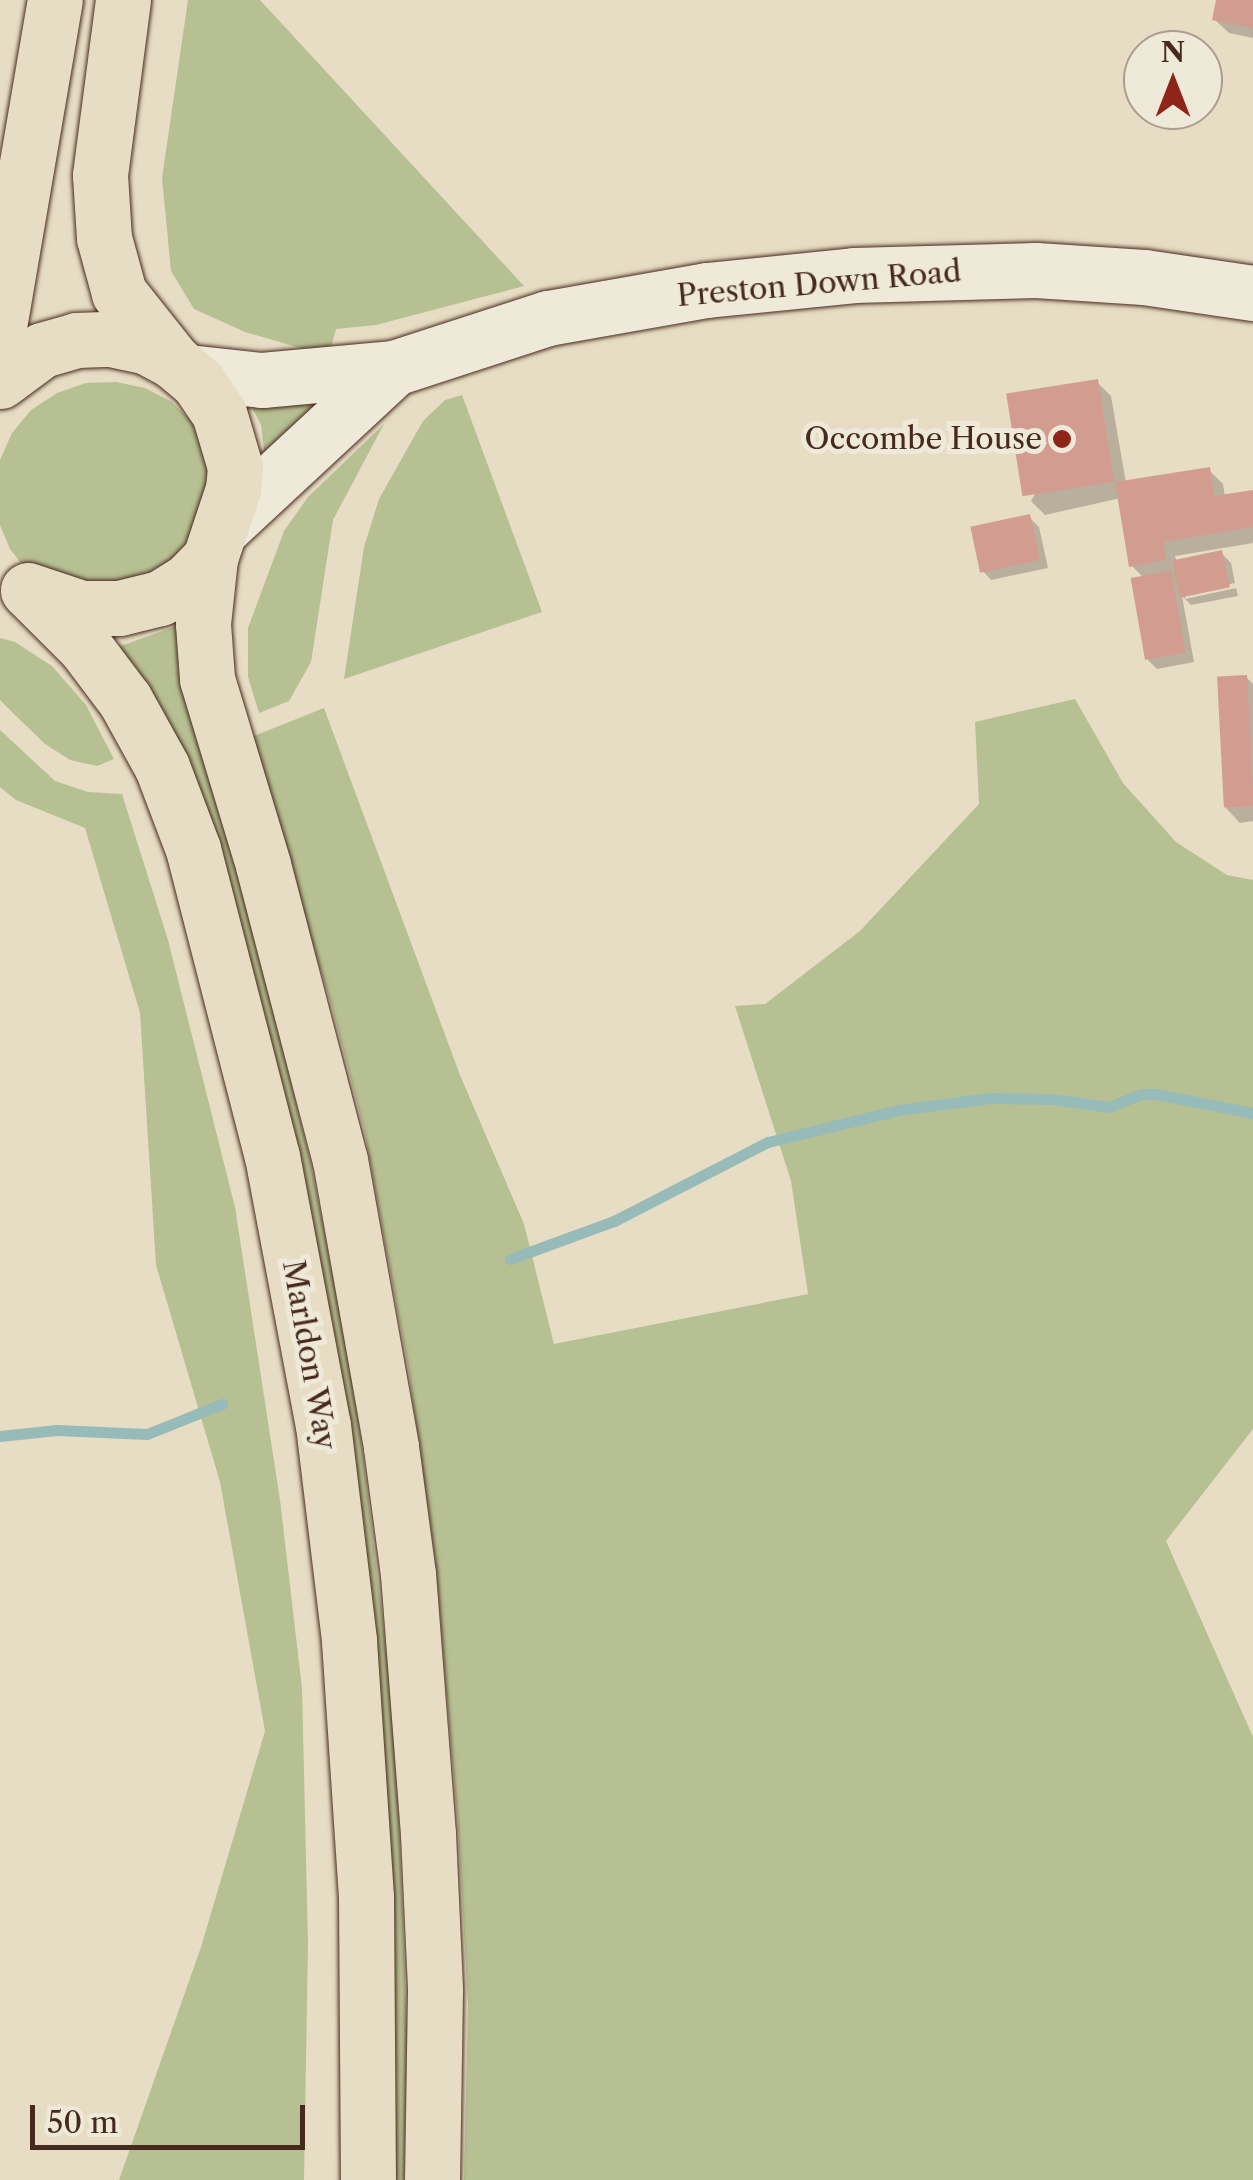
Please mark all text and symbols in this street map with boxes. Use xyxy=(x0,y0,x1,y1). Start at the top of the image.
north arrow xyxy=(1123,30,1223,130)
text: N xyxy=(1161,35,1185,69)
street label: Preston Down Road xyxy=(675,254,963,314)
place label: Occombe House xyxy=(805,421,1042,457)
marker: Occombe House xyxy=(1051,428,1073,450)
street label: Marldon Way xyxy=(275,1257,343,1453)
scale bar xyxy=(35,2085,310,2147)
text: 50 m xyxy=(47,2104,118,2141)

